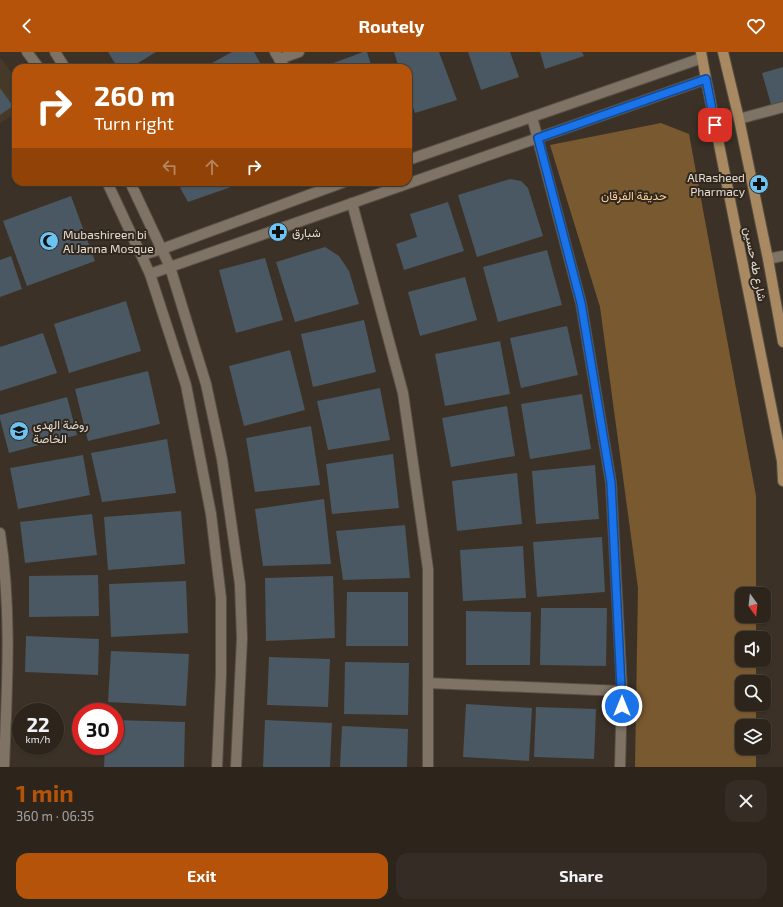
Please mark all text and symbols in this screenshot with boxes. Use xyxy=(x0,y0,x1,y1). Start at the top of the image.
icon: back xyxy=(16,15,38,37)
text: Routely xyxy=(358,15,425,37)
icon: heart xyxy=(745,15,767,37)
text: 260 m xyxy=(94,78,175,112)
icon: right xyxy=(28,80,80,132)
pin xyxy=(698,108,732,142)
text: Turn right xyxy=(94,112,174,134)
icon: arrive xyxy=(704,114,726,136)
icon: left xyxy=(159,156,181,178)
icon: ahead xyxy=(201,156,223,178)
icon: right xyxy=(243,156,265,178)
place label: AlRasheed Pharmacy xyxy=(687,170,746,198)
pharmacy icon: AlRasheed Pharmacy xyxy=(748,173,770,195)
park label: حديقة الفرقان xyxy=(601,188,667,204)
pharmacy icon: شبارق xyxy=(267,221,289,243)
place label: شبارق xyxy=(292,225,321,241)
street label: شارع طه حسين xyxy=(739,226,770,303)
place label: Mubashireen bi Al Janna Mosque xyxy=(63,227,154,255)
mosque icon: Mubashireen bi Al Janna Mosque xyxy=(38,230,60,252)
place label: روضة الهدى الخاصة xyxy=(33,417,88,445)
school or university icon: روضة الهدى الخاصة xyxy=(8,420,30,442)
north arrow xyxy=(735,587,771,623)
map controls xyxy=(735,587,771,755)
button: sound xyxy=(735,631,771,667)
button: search xyxy=(735,675,771,711)
position arrow xyxy=(601,685,643,727)
speed limit sign: 30 xyxy=(72,703,124,755)
text: 22 xyxy=(26,712,50,736)
button: layers xyxy=(735,719,771,755)
text: km/h xyxy=(26,733,50,745)
text: 1 min xyxy=(16,778,74,807)
button: close xyxy=(725,780,767,822)
text: 360 m · 06:35 xyxy=(16,808,94,824)
button: Exit xyxy=(16,853,388,899)
button: Share xyxy=(396,853,767,899)

